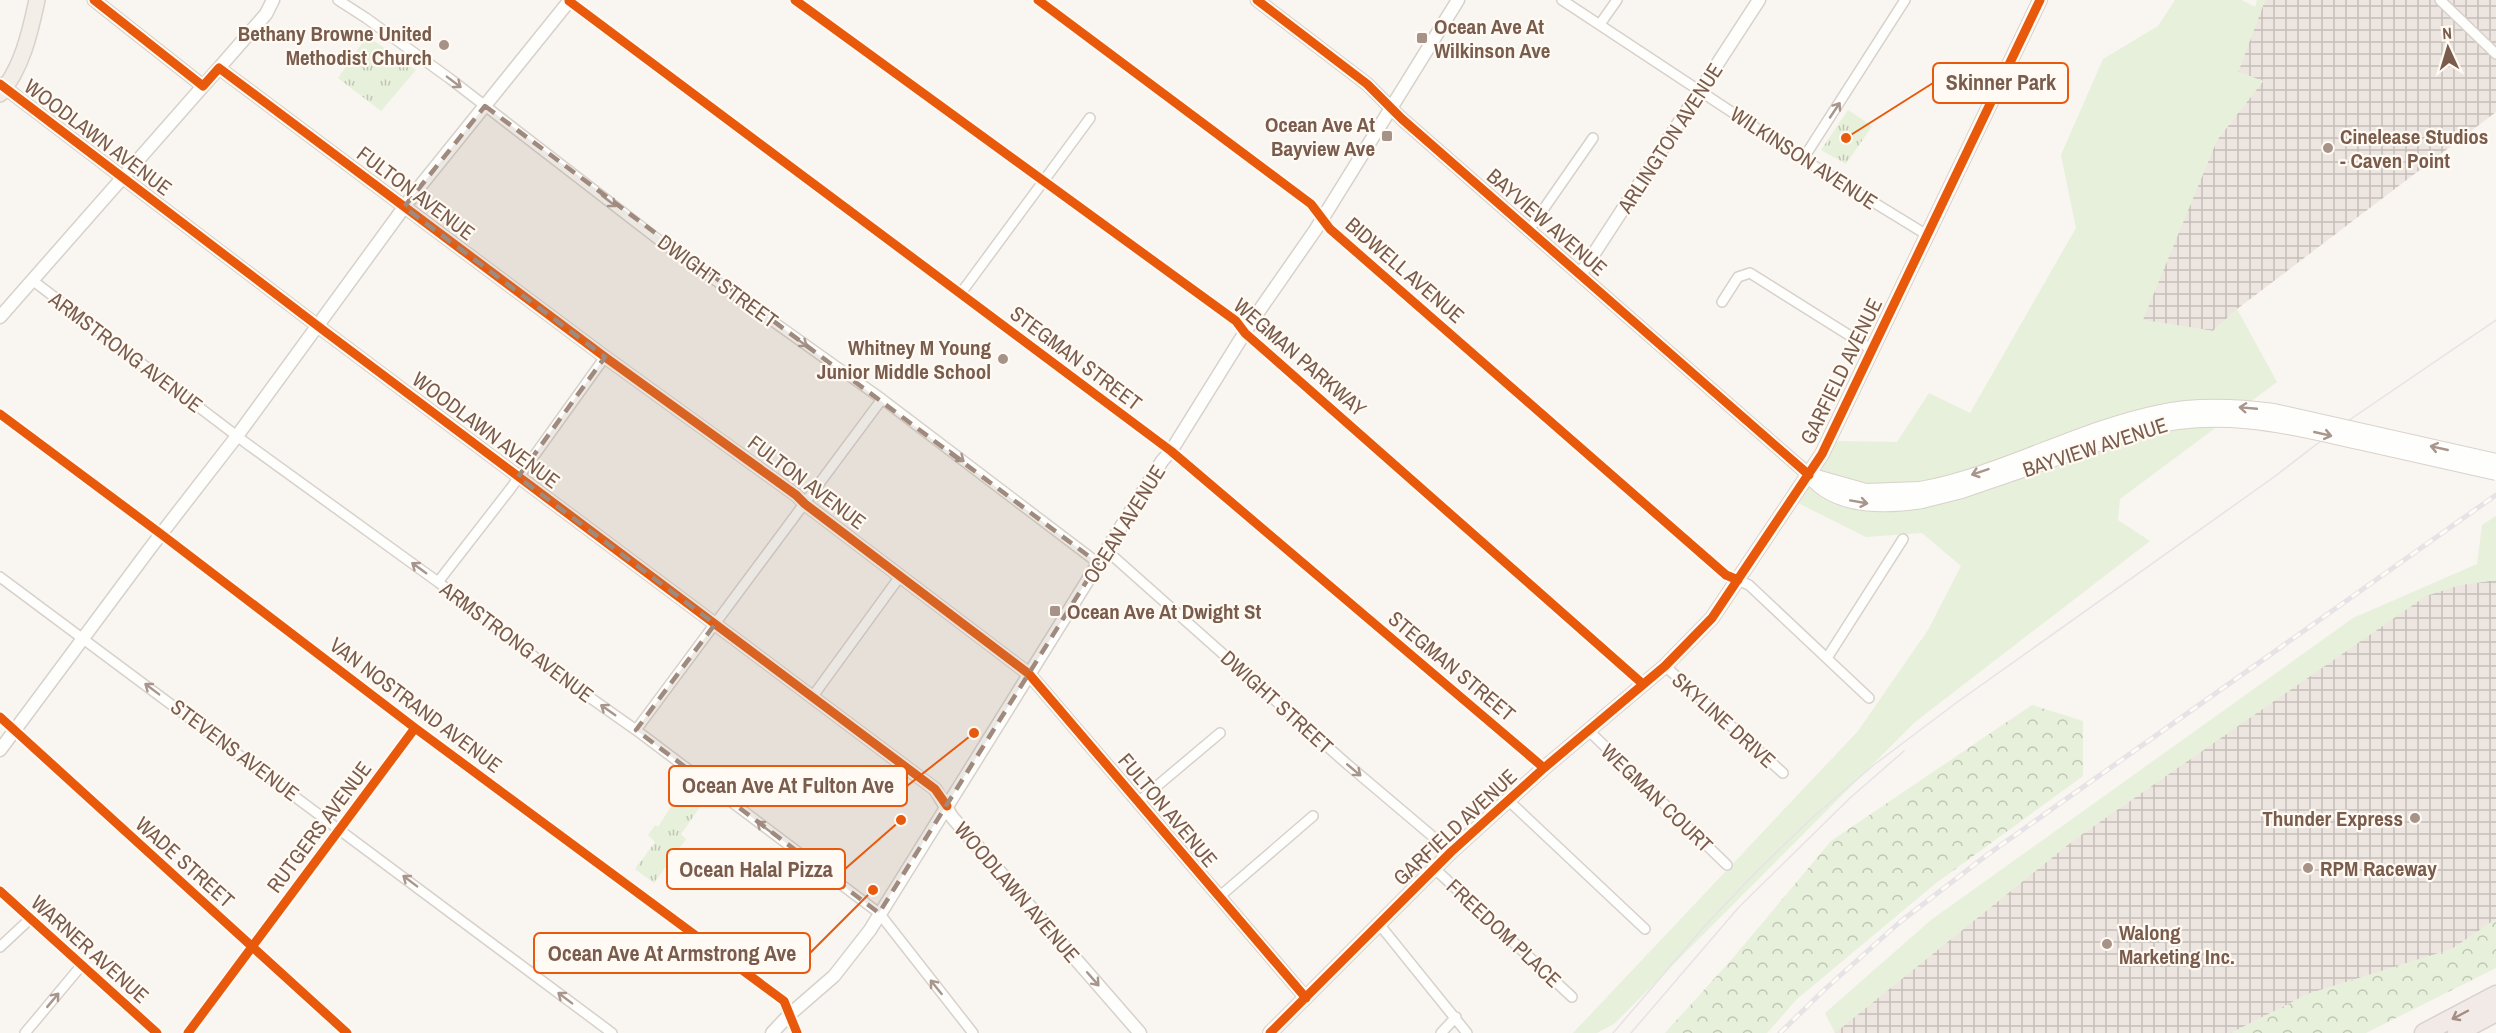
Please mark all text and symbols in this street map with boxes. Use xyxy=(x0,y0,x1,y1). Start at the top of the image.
place label: Ocean Ave At Wilkinson Ave xyxy=(1434,12,1550,65)
north arrow xyxy=(2418,18,2478,78)
place label: Bethany Browne United Methodist Church xyxy=(238,19,432,72)
text: N xyxy=(2441,22,2452,44)
marker: Ocean Ave At Wilkinson Ave xyxy=(1415,31,1429,45)
marker: Bethany Browne United Methodist Church xyxy=(437,38,451,52)
street label: ARLINGTON AVENUE xyxy=(1610,57,1729,220)
callout: Skinner Park xyxy=(1933,63,2068,103)
text: Skinner Park xyxy=(1946,67,2057,97)
street label: WOODLAWN AVENUE xyxy=(18,72,178,202)
one-way arrow xyxy=(445,76,461,89)
street label: WILKINSON AVENUE xyxy=(1725,100,1883,216)
one-way arrow xyxy=(1829,103,1841,119)
place label: Ocean Ave At Bayview Ave xyxy=(1265,110,1375,163)
place label: Cinelease Studios - Caven Point xyxy=(2340,122,2488,175)
marker: Ocean Ave At Bayview Ave xyxy=(1380,129,1394,143)
street label: FULTON AVENUE xyxy=(351,139,481,247)
marker: Cinelease Studios - Caven Point xyxy=(2321,141,2335,155)
street label: BAYVIEW AVENUE xyxy=(1481,162,1613,282)
one-way arrow xyxy=(600,194,616,207)
street label: BIDWELL AVENUE xyxy=(1339,210,1471,330)
street label: DWIGHT STREET xyxy=(652,227,784,335)
street label: ARMSTRONG AVENUE xyxy=(42,284,209,419)
street label: WEGMAN PARKWAY xyxy=(1227,291,1373,423)
street label: GARFIELD AVENUE xyxy=(1793,293,1889,449)
street label: STEGMAN STREET xyxy=(1004,299,1148,417)
place label: Whitney M Young Junior Middle School xyxy=(817,333,991,386)
one-way arrow xyxy=(792,334,808,347)
marker: Whitney M Young Junior Middle School xyxy=(996,352,1010,366)
street label: WOODLAWN AVENUE xyxy=(406,365,566,495)
one-way arrow xyxy=(2239,402,2259,413)
street label: BAYVIEW AVENUE xyxy=(2019,410,2171,484)
street label: FULTON AVENUE xyxy=(742,428,872,536)
one-way arrow xyxy=(2313,429,2332,441)
one-way arrow xyxy=(2430,442,2449,454)
one-way arrow xyxy=(949,450,965,462)
street label: OCEAN AVENUE xyxy=(1076,459,1172,589)
one-way arrow xyxy=(1971,468,1989,479)
one-way arrow xyxy=(1849,496,1868,507)
one-way arrow xyxy=(411,562,427,574)
street label: ARMSTRONG AVENUE xyxy=(433,574,600,709)
place label: Ocean Ave At Dwight St xyxy=(1067,597,1262,626)
marker: Ocean Ave At Dwight St xyxy=(1048,604,1062,618)
street label: STEGMAN STREET xyxy=(1382,604,1522,728)
street label: VAN NOSTRAND AVENUE xyxy=(324,631,508,779)
street label: DWIGHT STREET xyxy=(1214,644,1340,761)
street label: SKYLINE DRIVE xyxy=(1666,666,1782,774)
one-way arrow xyxy=(145,683,161,695)
street label: STEVENS AVENUE xyxy=(165,692,305,808)
one-way arrow xyxy=(601,704,617,716)
street label: WEGMAN COURT xyxy=(1595,737,1720,859)
street label: FULTON AVENUE xyxy=(1112,747,1224,873)
street label: RUTGERS AVENUE xyxy=(260,755,378,899)
street label: GARFIELD AVENUE xyxy=(1387,762,1523,892)
one-way arrow xyxy=(1346,763,1361,777)
callout: Ocean Ave At Fulton Ave xyxy=(669,766,907,806)
text: Ocean Ave At Fulton Ave xyxy=(682,770,894,800)
place label: Thunder Express xyxy=(2262,804,2403,833)
street label: WADE STREET xyxy=(129,810,241,914)
marker: Thunder Express xyxy=(2408,811,2422,825)
street label: WOODLAWN AVENUE xyxy=(948,815,1086,969)
one-way arrow xyxy=(757,821,773,833)
callout: Ocean Halal Pizza xyxy=(667,849,845,889)
text: Ocean Halal Pizza xyxy=(679,854,833,884)
place label: RPM Raceway xyxy=(2320,854,2437,883)
marker: RPM Raceway xyxy=(2301,861,2315,875)
street label: FREEDOM PLACE xyxy=(1440,872,1568,994)
one-way arrow xyxy=(402,874,418,887)
street label: WARNER AVENUE xyxy=(25,888,155,1010)
place label: Walong Marketing Inc. xyxy=(2119,918,2235,971)
callout: Ocean Ave At Armstrong Ave xyxy=(534,933,810,973)
marker: Walong Marketing Inc. xyxy=(2100,937,2114,951)
text: Ocean Ave At Armstrong Ave xyxy=(548,938,796,968)
one-way arrow xyxy=(1086,971,1100,986)
one-way arrow xyxy=(930,980,943,996)
one-way arrow xyxy=(46,992,59,1008)
one-way arrow xyxy=(558,992,574,1004)
one-way arrow xyxy=(2452,1009,2470,1021)

